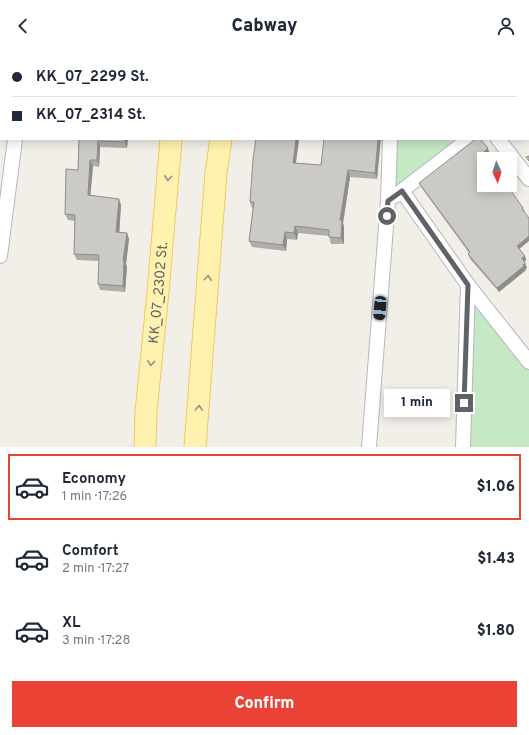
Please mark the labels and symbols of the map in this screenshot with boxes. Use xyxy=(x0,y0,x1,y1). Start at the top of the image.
north arrow xyxy=(477,152,517,192)
one-way arrow xyxy=(163,175,172,181)
route start xyxy=(378,207,396,225)
street label: KK_07_2302 St. xyxy=(146,241,172,344)
one-way arrow xyxy=(203,275,212,282)
car xyxy=(373,296,387,320)
one-way arrow xyxy=(147,360,156,366)
callout: 1 min xyxy=(384,389,450,417)
route end xyxy=(455,394,473,412)
one-way arrow xyxy=(194,405,203,411)

